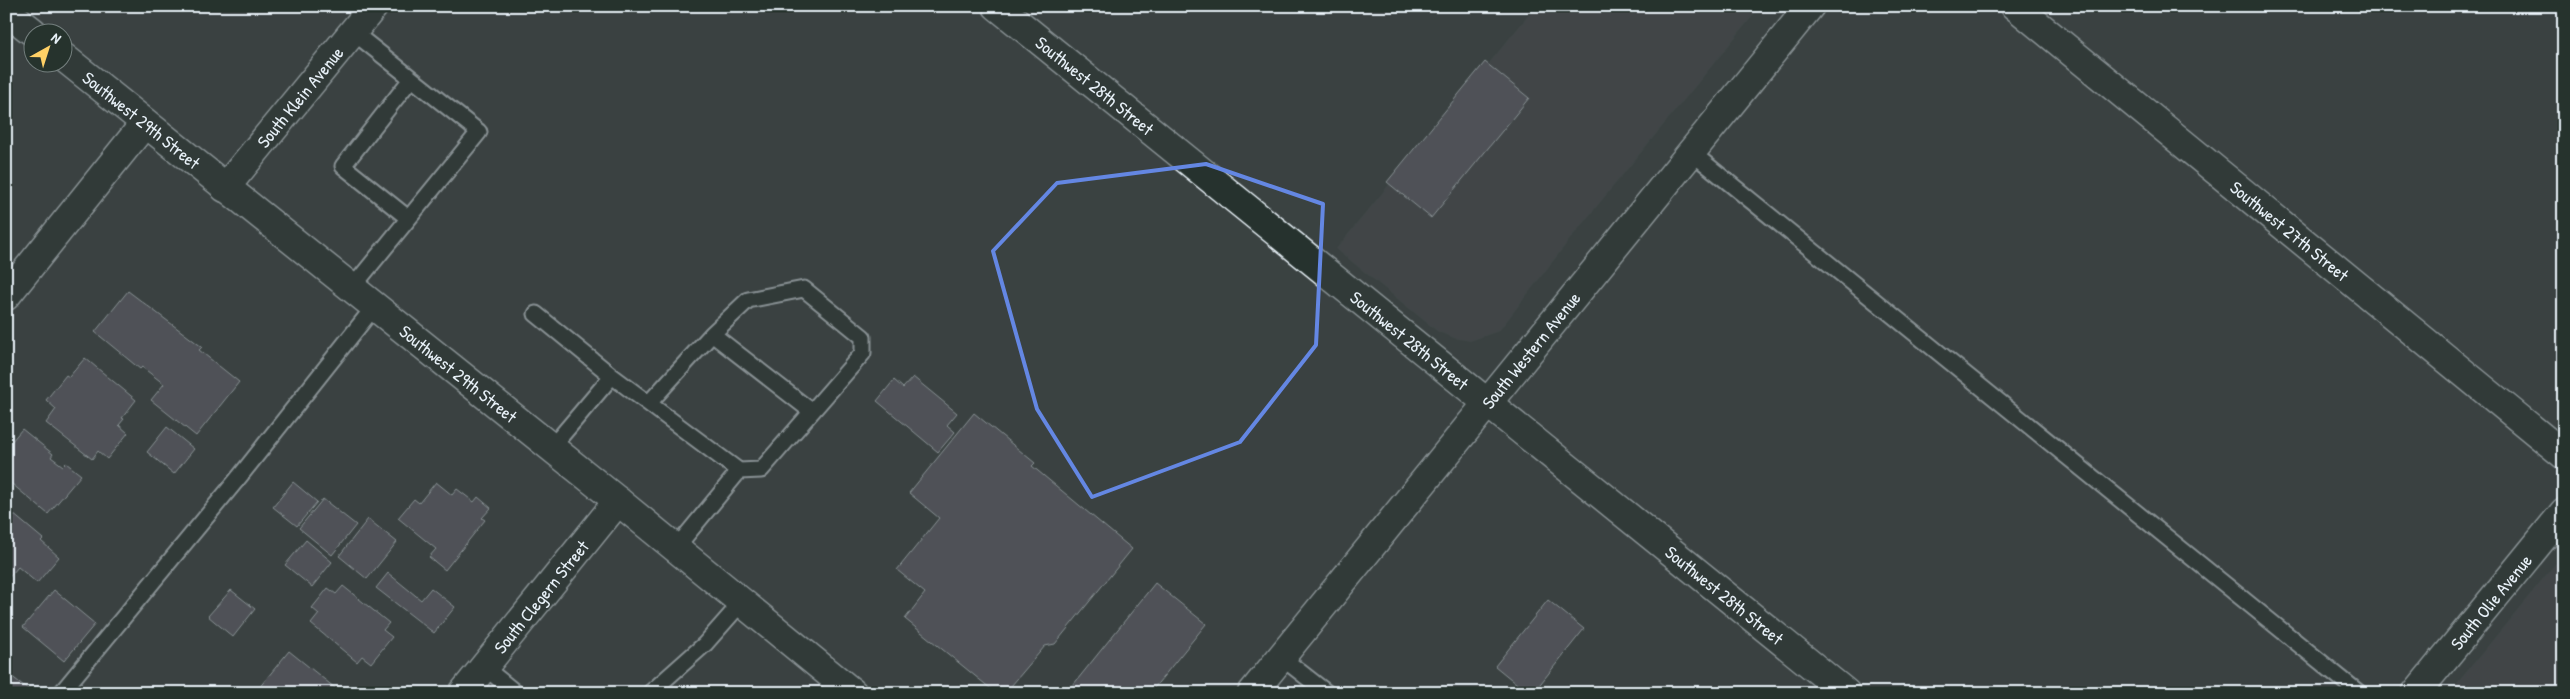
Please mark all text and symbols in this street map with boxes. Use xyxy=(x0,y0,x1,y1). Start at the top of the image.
north arrow xyxy=(22,22,72,72)
text: N xyxy=(48,28,66,48)
street label: Southwest 28th Street xyxy=(1031,30,1160,141)
street label: South Klein Avenue xyxy=(251,41,349,153)
street label: Southwest 29th Street xyxy=(78,65,206,175)
street label: Southwest 27th Street xyxy=(2225,175,2355,287)
street label: Southwest 28th Street xyxy=(1345,285,1475,396)
street label: South Western Avenue xyxy=(1476,286,1586,414)
street label: Southwest 29th Street xyxy=(395,319,523,429)
street label: South Clegern Street xyxy=(488,534,595,658)
street label: Southwest 28th Street xyxy=(1660,539,1790,651)
street label: South Olie Avenue xyxy=(2444,549,2537,655)

